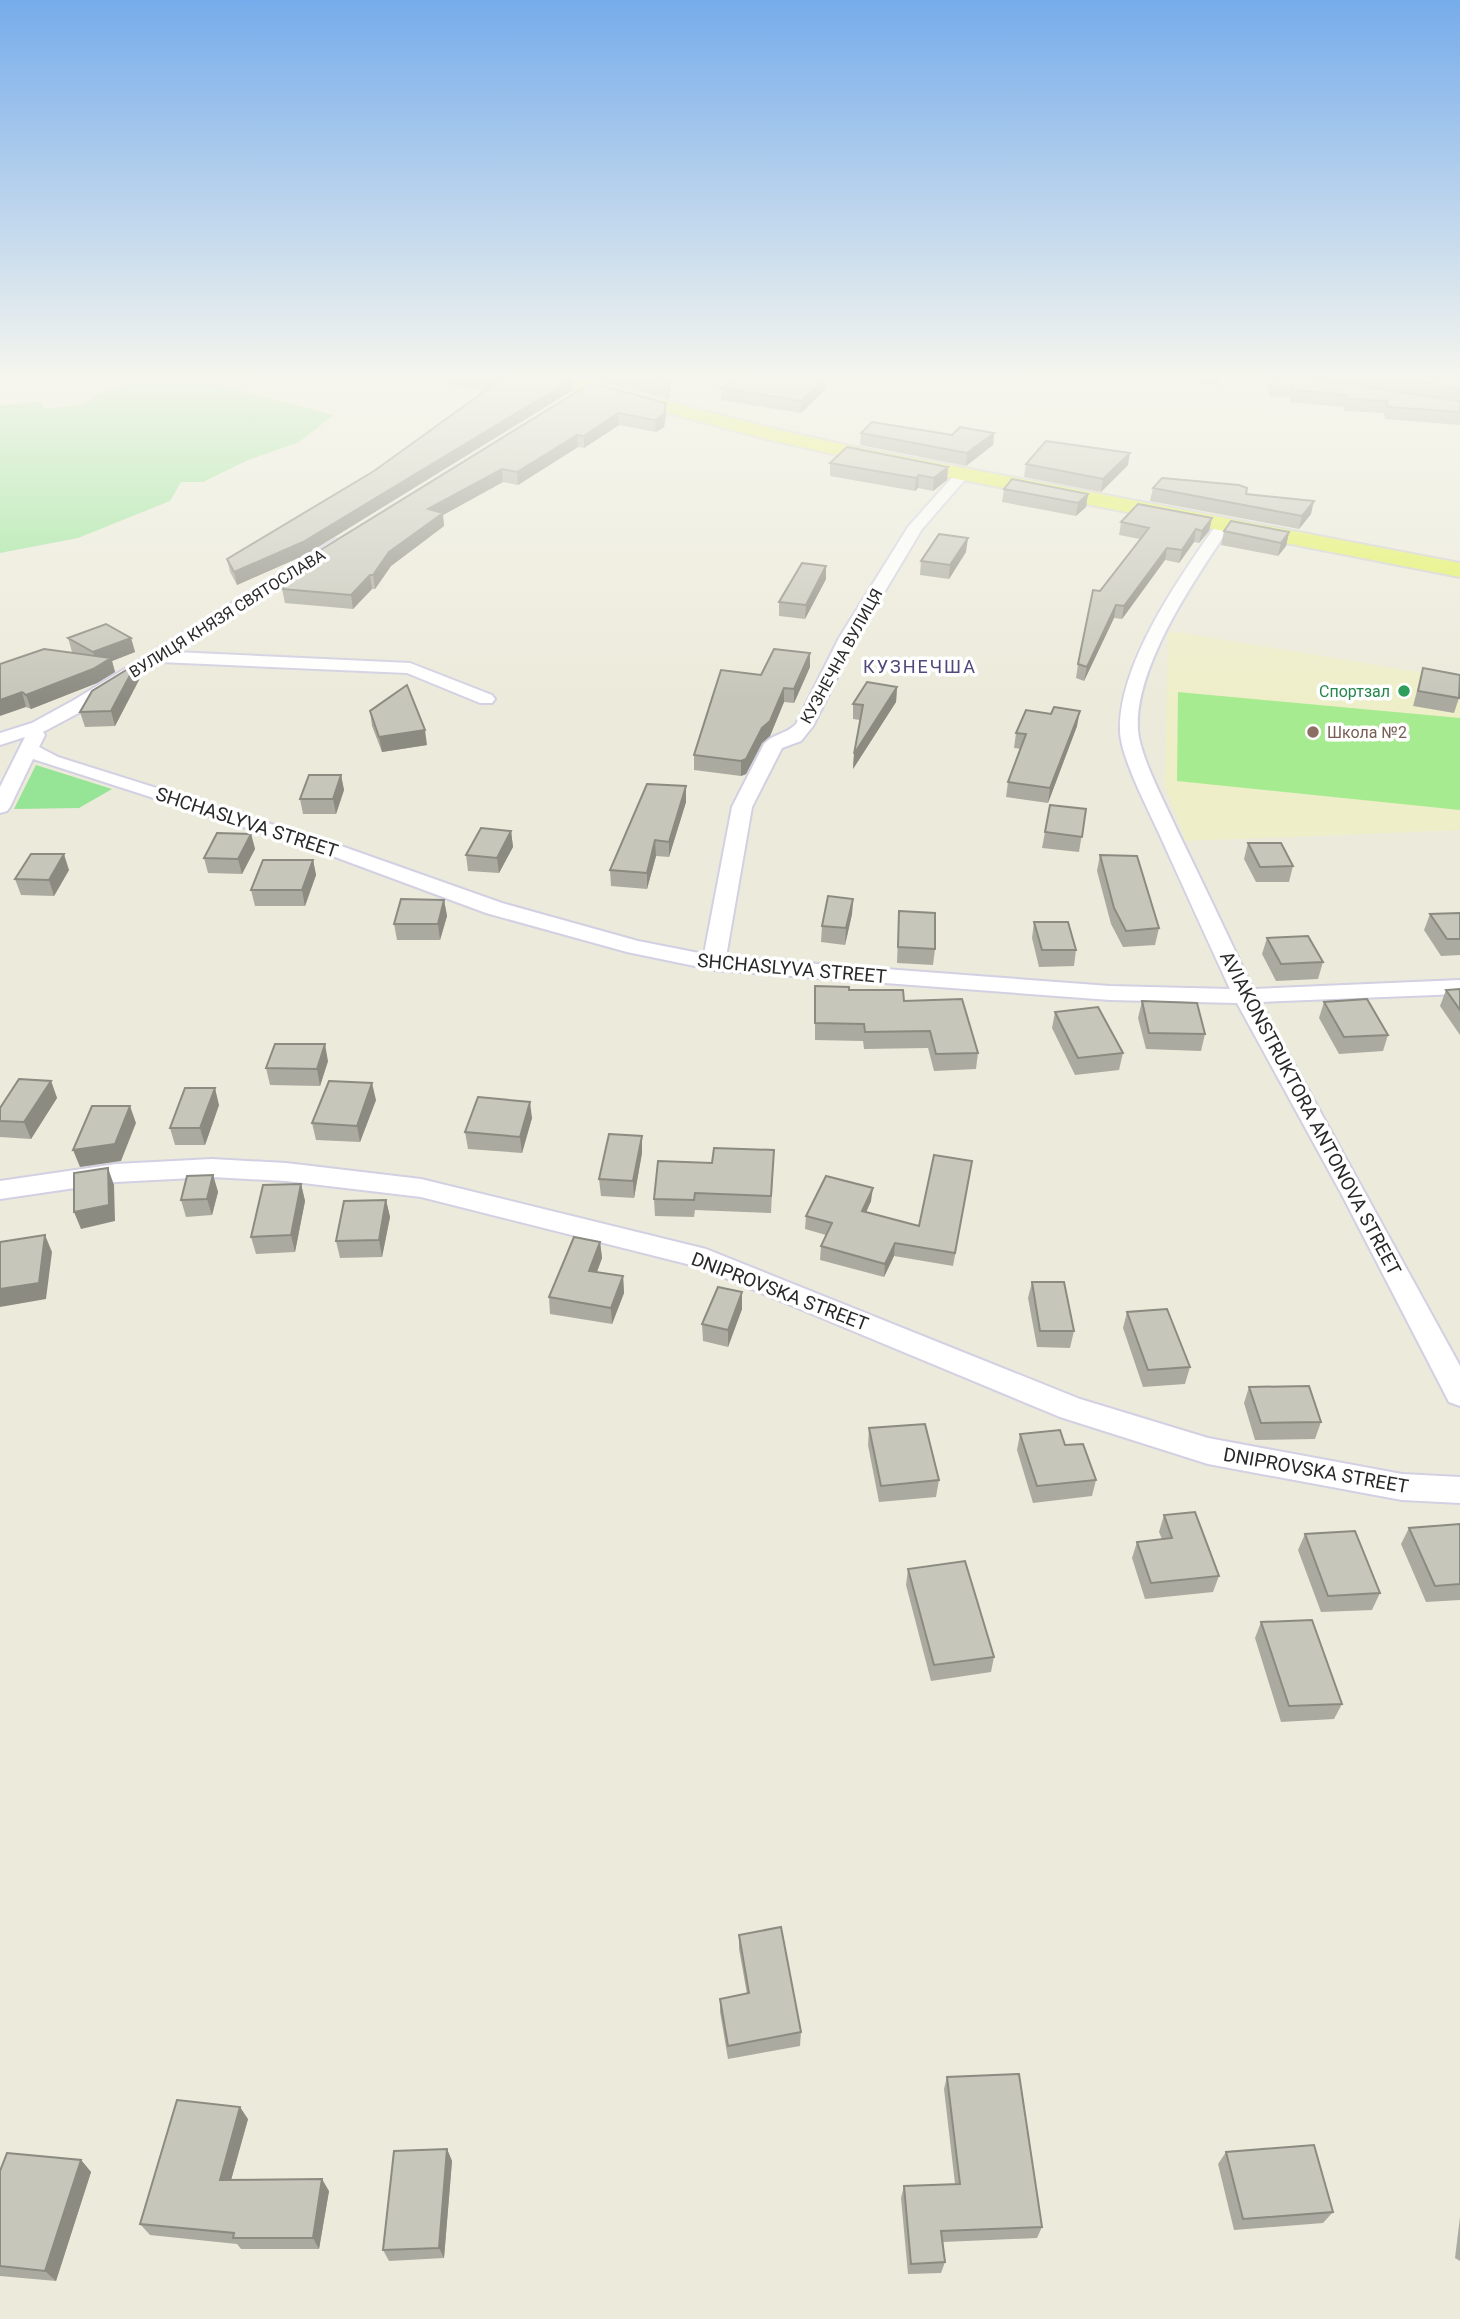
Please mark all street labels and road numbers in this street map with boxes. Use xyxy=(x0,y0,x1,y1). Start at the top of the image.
street label: ВУЛИЦЯ КНЯЗЯ СВЯТОСЛАВА xyxy=(126,545,329,682)
street label: КУЗНЕЧНА ВУЛИЦЯ xyxy=(796,585,886,727)
street label: SHCHASLYVA STREET xyxy=(153,782,341,863)
street label: AVIAKONSTRUKTORA ANTONOVA STREET xyxy=(1215,947,1406,1279)
street label: SHCHASLYVA STREET xyxy=(696,949,888,988)
street label: DNIPROVSKA STREET xyxy=(688,1247,872,1336)
street label: DNIPROVSKA STREET xyxy=(1222,1443,1410,1498)

